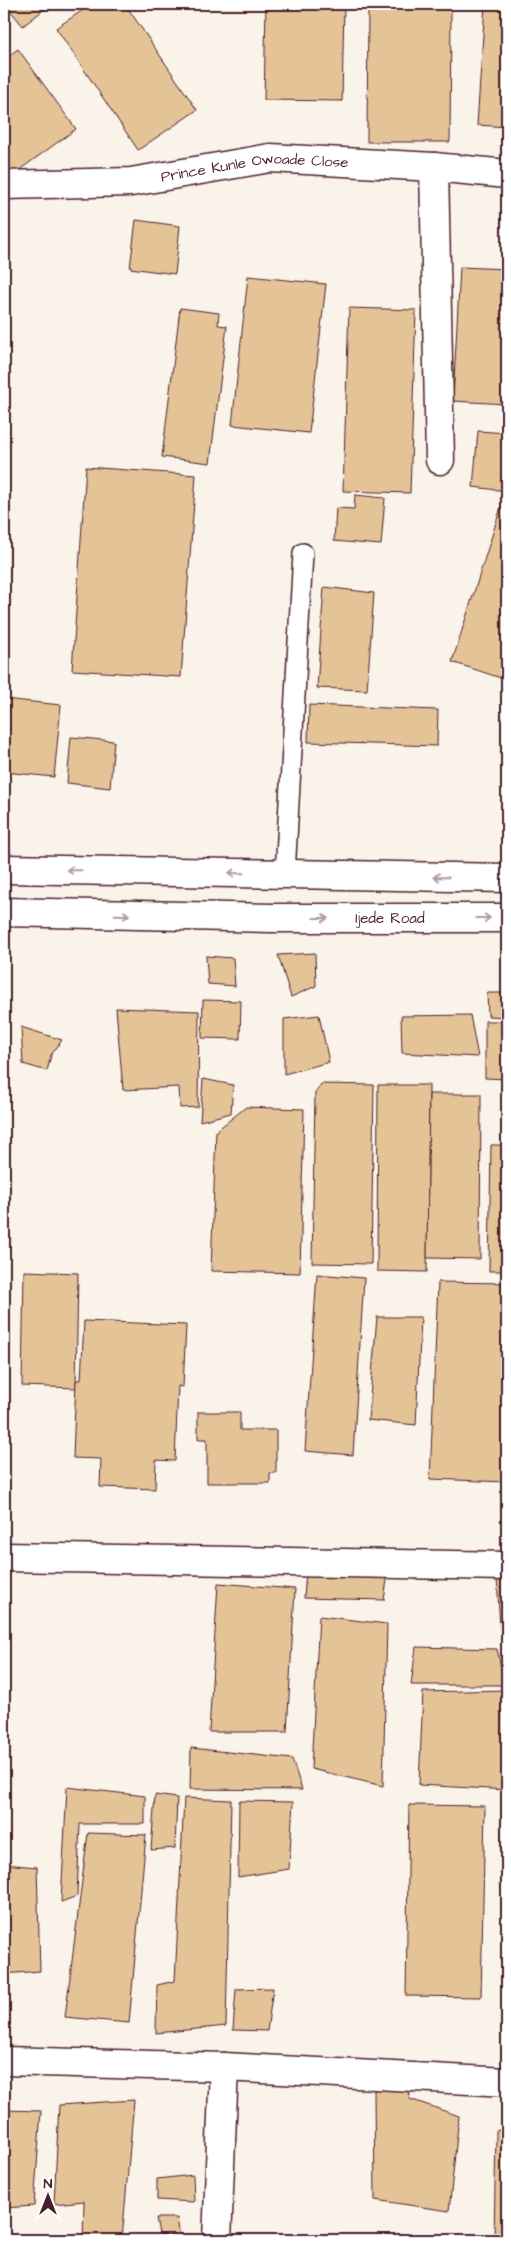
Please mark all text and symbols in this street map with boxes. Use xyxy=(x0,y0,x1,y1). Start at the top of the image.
street label: Prince Kunle Owoade Close xyxy=(159,147,349,187)
one-way arrow xyxy=(66,865,82,875)
one-way arrow xyxy=(229,868,245,878)
one-way arrow xyxy=(433,872,449,881)
street label: Ijede Road xyxy=(355,908,425,929)
one-way arrow xyxy=(114,910,130,919)
one-way arrow xyxy=(312,913,329,923)
one-way arrow xyxy=(475,913,491,923)
north arrow xyxy=(22,2172,72,2222)
text: N xyxy=(44,2174,53,2194)

